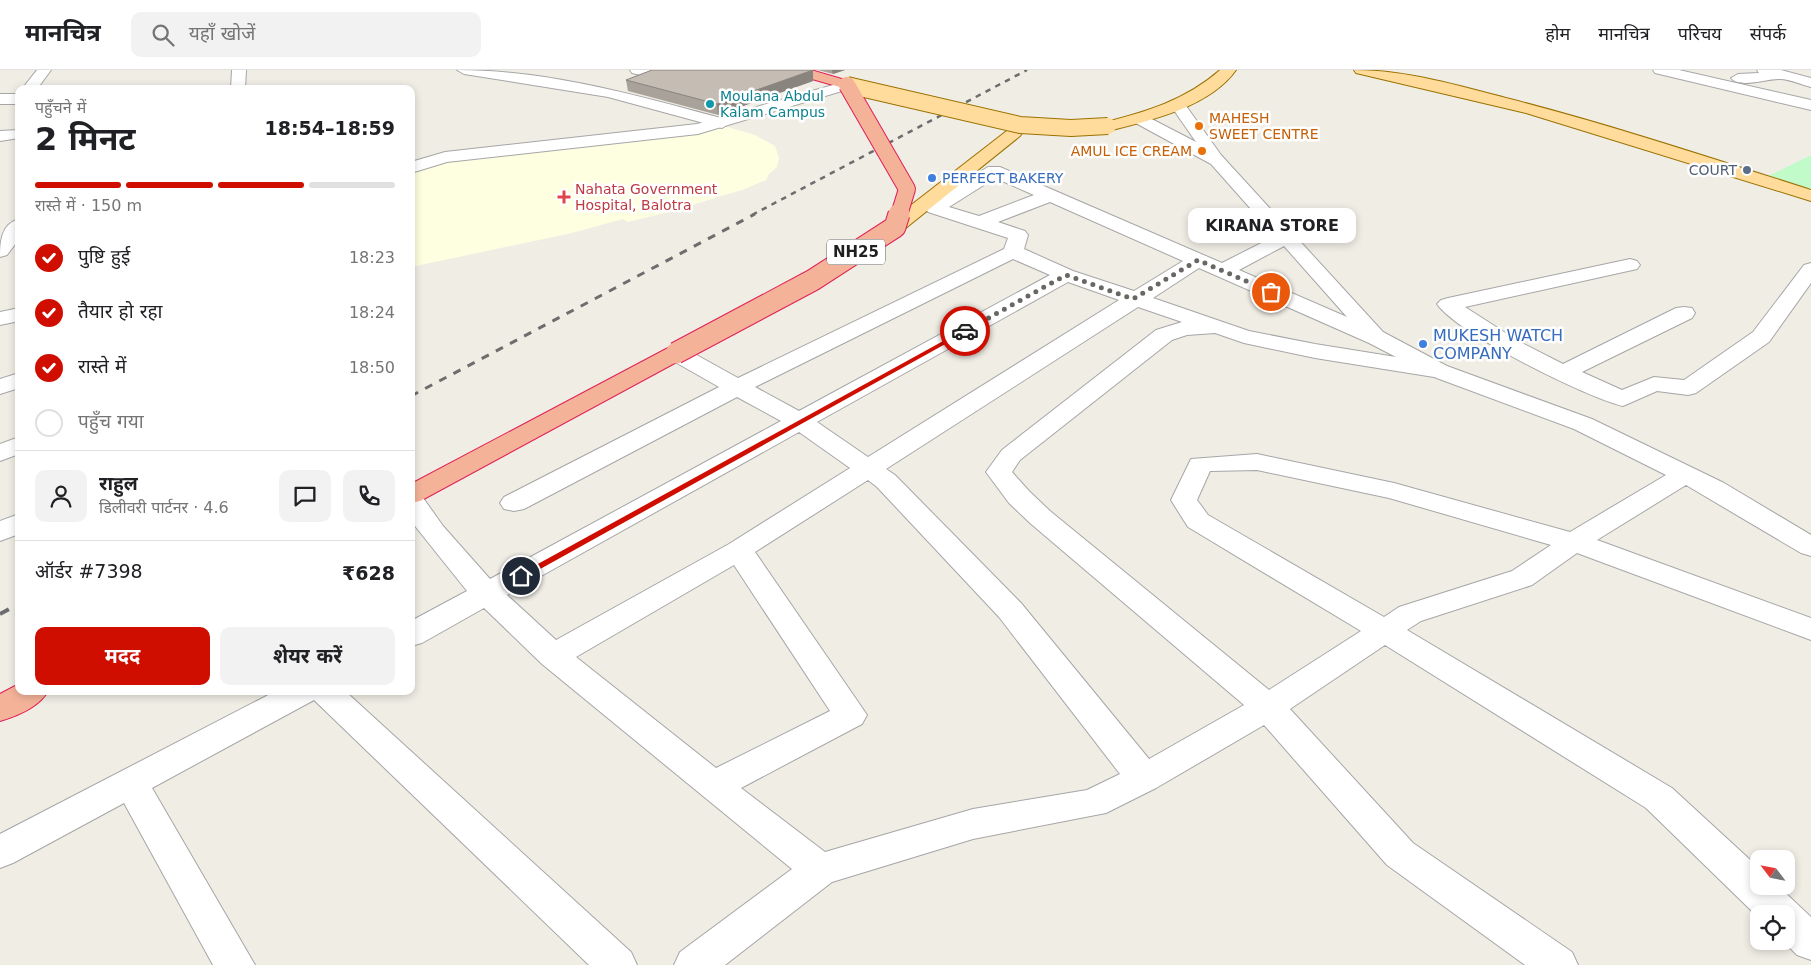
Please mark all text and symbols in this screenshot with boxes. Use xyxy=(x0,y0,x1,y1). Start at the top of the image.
search box xyxy=(131,12,481,57)
text: मानचित्र xyxy=(25,19,101,47)
icon: search xyxy=(149,21,177,49)
text: यहाँ खोजें xyxy=(189,22,255,44)
text: होम xyxy=(1545,23,1570,44)
text: मानचित्र xyxy=(1598,23,1650,44)
text: परिचय xyxy=(1678,23,1722,44)
text: संपर्क xyxy=(1750,23,1786,44)
place label: Moulana Abdul Kalam Campus xyxy=(720,88,825,120)
text: पहुँचने में xyxy=(35,98,86,117)
marker: Moulana Abdul Kalam Campus xyxy=(704,98,716,110)
place label: MAHESH SWEET CENTRE xyxy=(1209,110,1319,142)
text: 18:54–18:59 xyxy=(265,117,395,139)
text: 2 मिनट xyxy=(35,120,136,158)
marker: MAHESH SWEET CENTRE xyxy=(1193,120,1205,132)
place label: AMUL ICE CREAM xyxy=(1071,143,1192,159)
marker: AMUL ICE CREAM xyxy=(1196,145,1208,157)
place label: COURT xyxy=(1689,162,1737,178)
marker: COURT xyxy=(1741,164,1753,176)
place label: PERFECT BAKERY xyxy=(942,170,1064,186)
marker: PERFECT BAKERY xyxy=(926,172,938,184)
place label: Nahata Government Hospital, Balotra xyxy=(575,181,718,213)
marker: Nahata Government Hospital, Balotra xyxy=(557,190,571,204)
text: रास्ते में · 150 m xyxy=(35,196,142,215)
callout: KIRANA STORE xyxy=(1187,207,1355,242)
text: KIRANA STORE xyxy=(1205,216,1339,235)
road number: NH25 xyxy=(827,240,885,264)
icon: check xyxy=(35,244,63,272)
text: पुष्टि हुई xyxy=(78,245,130,267)
text: 18:23 xyxy=(349,248,395,267)
pin xyxy=(1250,271,1292,313)
icon: bag xyxy=(1257,278,1285,306)
icon: check xyxy=(35,299,63,327)
text: तैयार हो रहा xyxy=(78,300,162,322)
text: 18:24 xyxy=(349,303,395,322)
courier xyxy=(940,306,990,356)
icon: car xyxy=(951,317,979,345)
place label: MUKESH WATCH COMPANY xyxy=(1433,326,1563,363)
marker: MUKESH WATCH COMPANY xyxy=(1417,338,1429,350)
icon: check xyxy=(35,354,63,382)
text: रास्ते में xyxy=(78,355,126,377)
text: 18:50 xyxy=(349,358,395,377)
text: पहुँच गया xyxy=(78,410,144,432)
button: person xyxy=(35,470,87,522)
button: chat xyxy=(279,470,331,522)
button: phone xyxy=(343,470,395,522)
text: राहुल xyxy=(99,472,138,494)
text: डिलीवरी पार्टनर · 4.6 xyxy=(99,498,229,517)
pin xyxy=(500,555,542,597)
text: ऑर्डर #7398 xyxy=(35,560,143,582)
text: ₹628 xyxy=(342,562,395,584)
icon: home xyxy=(507,562,535,590)
button: मदद xyxy=(35,627,210,685)
button: शेयर करें xyxy=(220,627,395,685)
north arrow xyxy=(1750,850,1795,895)
map controls xyxy=(1750,850,1795,950)
button: locate xyxy=(1750,905,1795,950)

